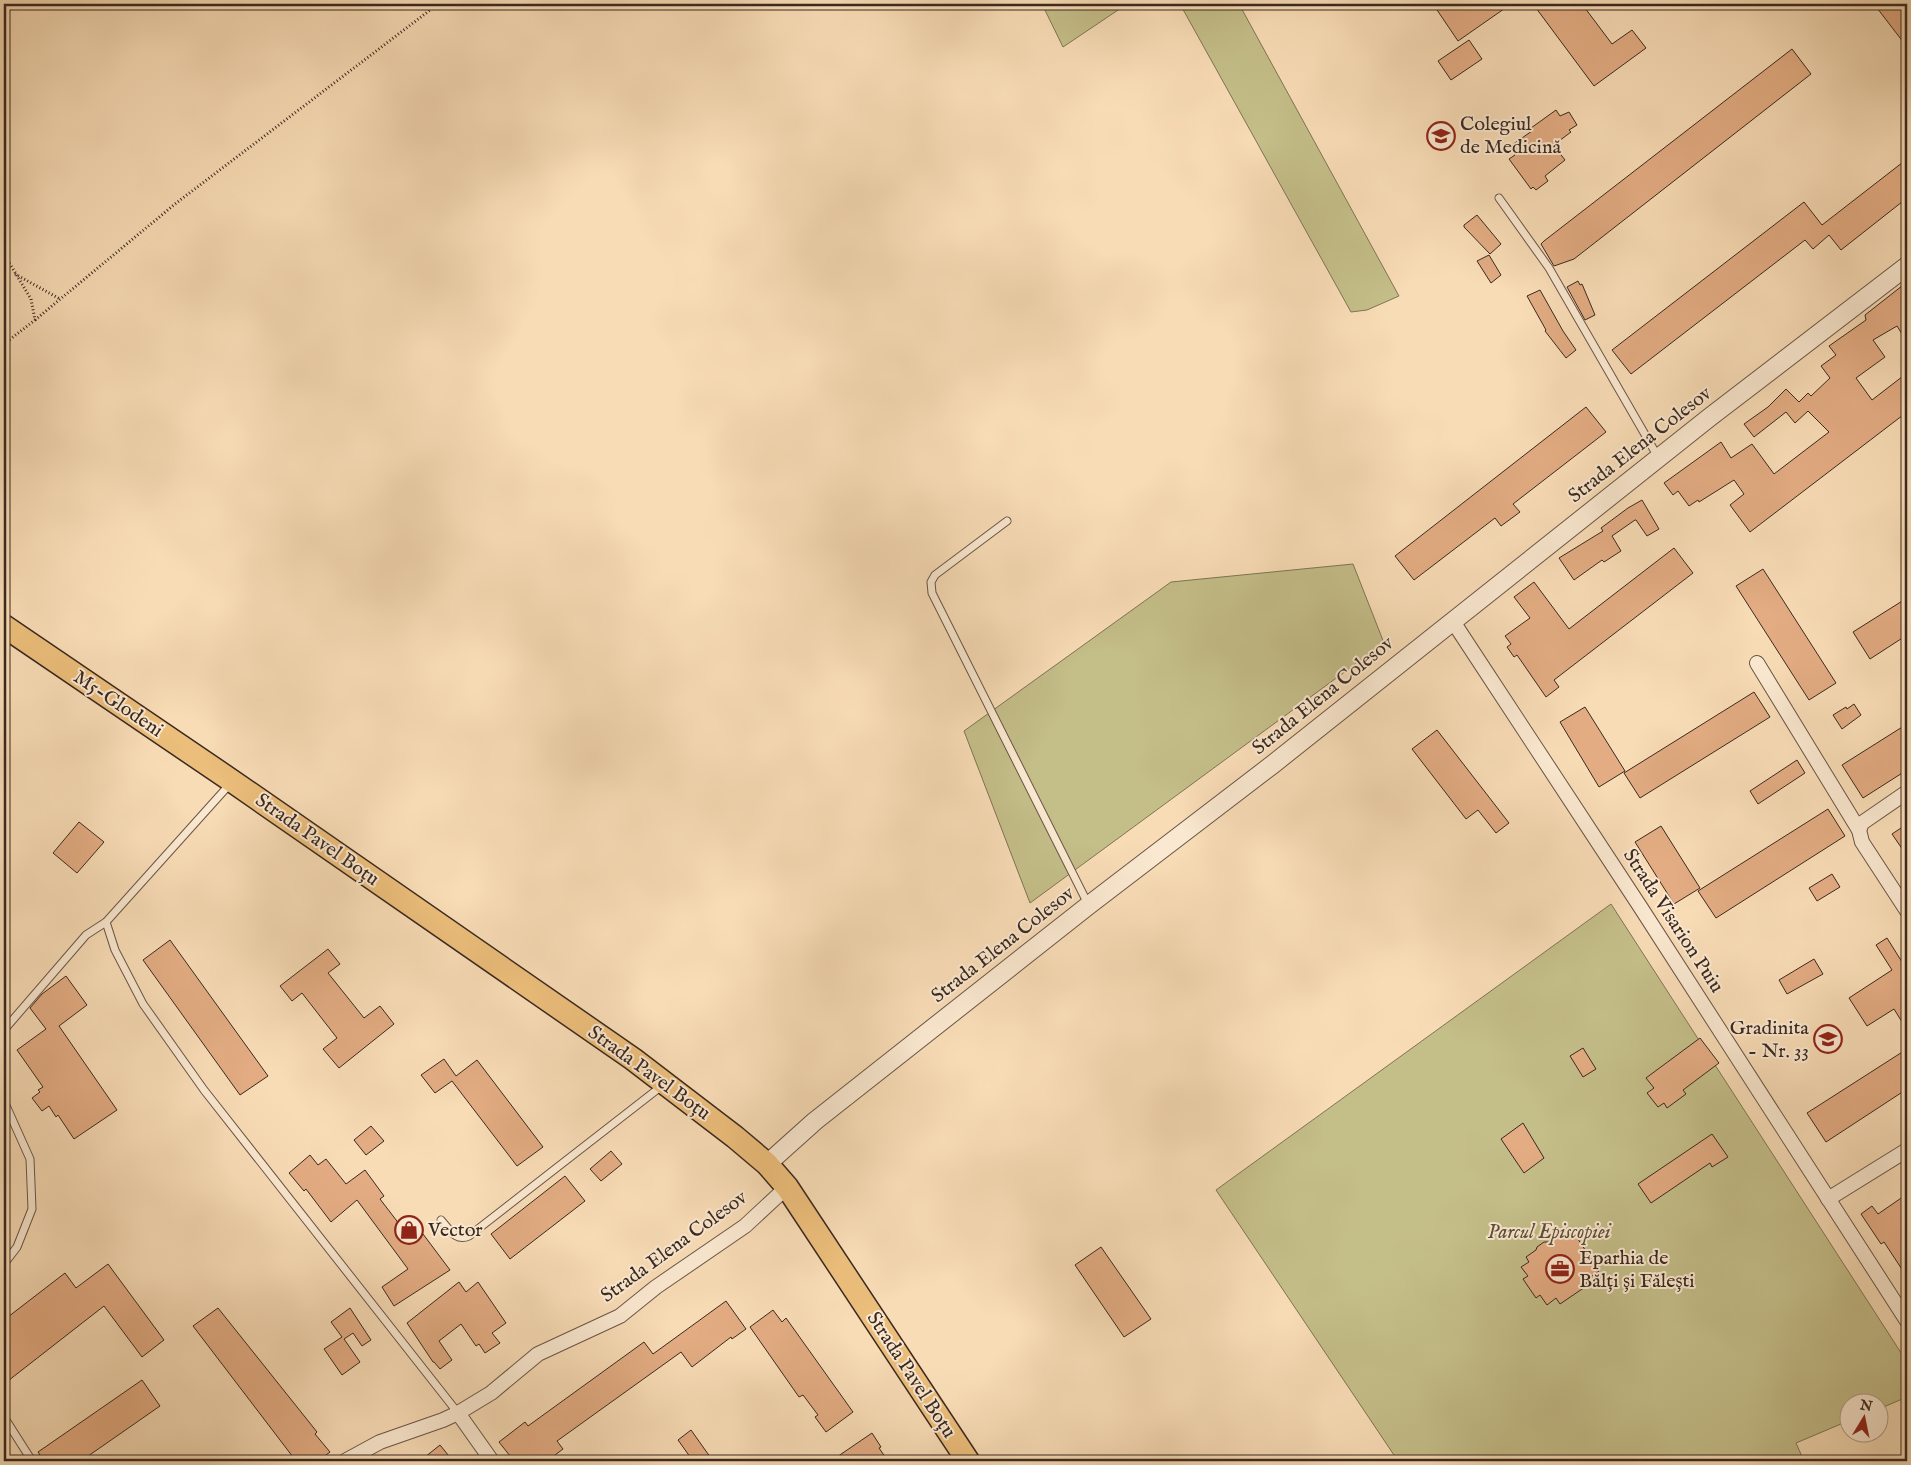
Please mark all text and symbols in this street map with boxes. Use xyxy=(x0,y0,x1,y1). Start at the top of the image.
place label: Colegiul de Medicină xyxy=(1460,112,1562,160)
school or university icon: Colegiul de Medicină xyxy=(1426,121,1456,151)
street label: Strada Elena Colesov xyxy=(1563,381,1717,509)
street label: Strada Elena Colesov xyxy=(1247,631,1400,761)
street label: M5-Glodeni xyxy=(68,665,168,743)
street label: Strada Pavel Boțu xyxy=(250,788,384,892)
street label: Strada Visarion Puiu xyxy=(1617,844,1729,998)
street label: Strada Elena Colesov xyxy=(926,881,1080,1009)
place label: Gradinita - Nr. 33 xyxy=(1730,1016,1809,1064)
street label: Strada Pavel Boțu xyxy=(583,1020,715,1126)
school or university icon: Gradinita - Nr. 33 xyxy=(1813,1024,1843,1054)
street label: Strada Elena Colesov xyxy=(596,1185,753,1309)
shop icon: Vector xyxy=(394,1215,424,1245)
place label: Vector xyxy=(427,1218,483,1243)
park label: Parcul Episcopiei xyxy=(1488,1220,1612,1245)
place label: Eparhia de Bălți și Fălești xyxy=(1579,1246,1695,1294)
office icon: Eparhia de Bălți și Fălești xyxy=(1545,1254,1575,1284)
street label: Strada Pavel Boțu xyxy=(861,1307,961,1443)
north arrow xyxy=(1838,1392,1888,1442)
text: N xyxy=(1858,1396,1874,1416)

